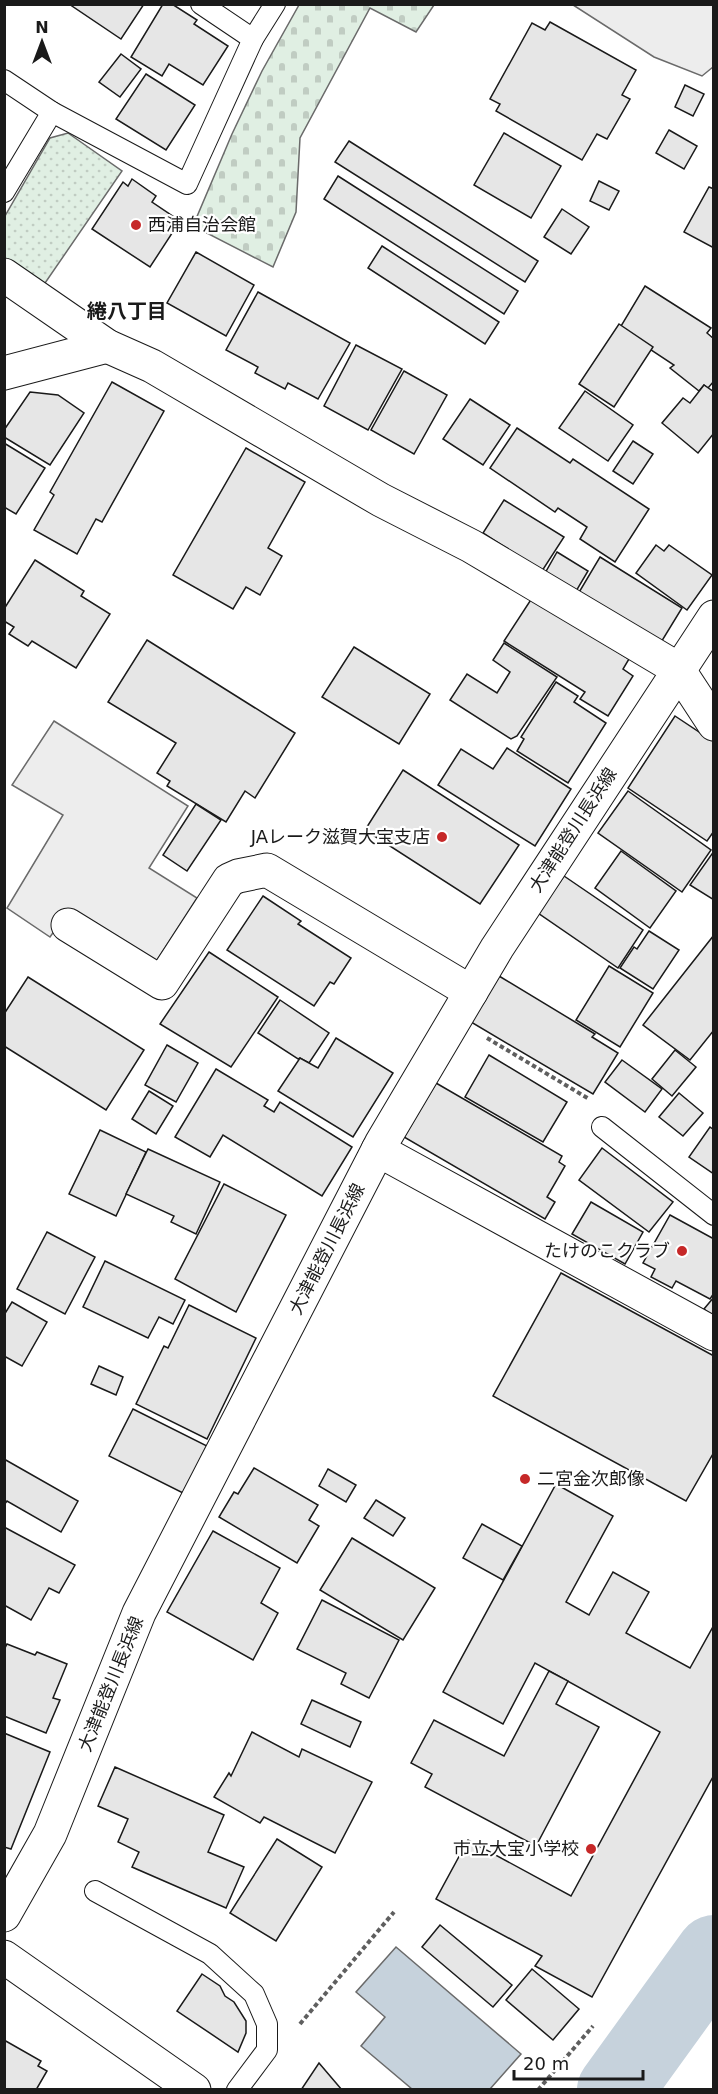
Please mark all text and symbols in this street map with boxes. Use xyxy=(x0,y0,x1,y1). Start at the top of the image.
north arrow xyxy=(12,12,72,72)
text: N xyxy=(35,18,49,37)
place label: 西浦自治会館 xyxy=(148,214,256,235)
marker: 西浦自治会館 xyxy=(129,218,143,232)
district label: 綣八丁目 xyxy=(87,299,167,323)
street label: 大津能登川長浜線 xyxy=(525,764,621,896)
place label: JAレーク滋賀大宝支店 xyxy=(250,826,430,847)
marker: JAレーク滋賀大宝支店 xyxy=(435,830,449,844)
street label: 大津能登川長浜線 xyxy=(285,1180,369,1318)
place label: たけのこクラブ xyxy=(544,1240,670,1261)
marker: たけのこクラブ xyxy=(675,1244,689,1258)
place label: 二宮金次郎像 xyxy=(537,1468,645,1489)
marker: 二宮金次郎像 xyxy=(518,1472,532,1486)
street label: 大津能登川長浜線 xyxy=(74,1613,147,1755)
place label: 市立大宝小学校 xyxy=(453,1838,579,1859)
marker: 市立大宝小学校 xyxy=(584,1842,598,1856)
scale bar xyxy=(514,2043,643,2081)
text: 20 m xyxy=(523,2053,569,2074)

